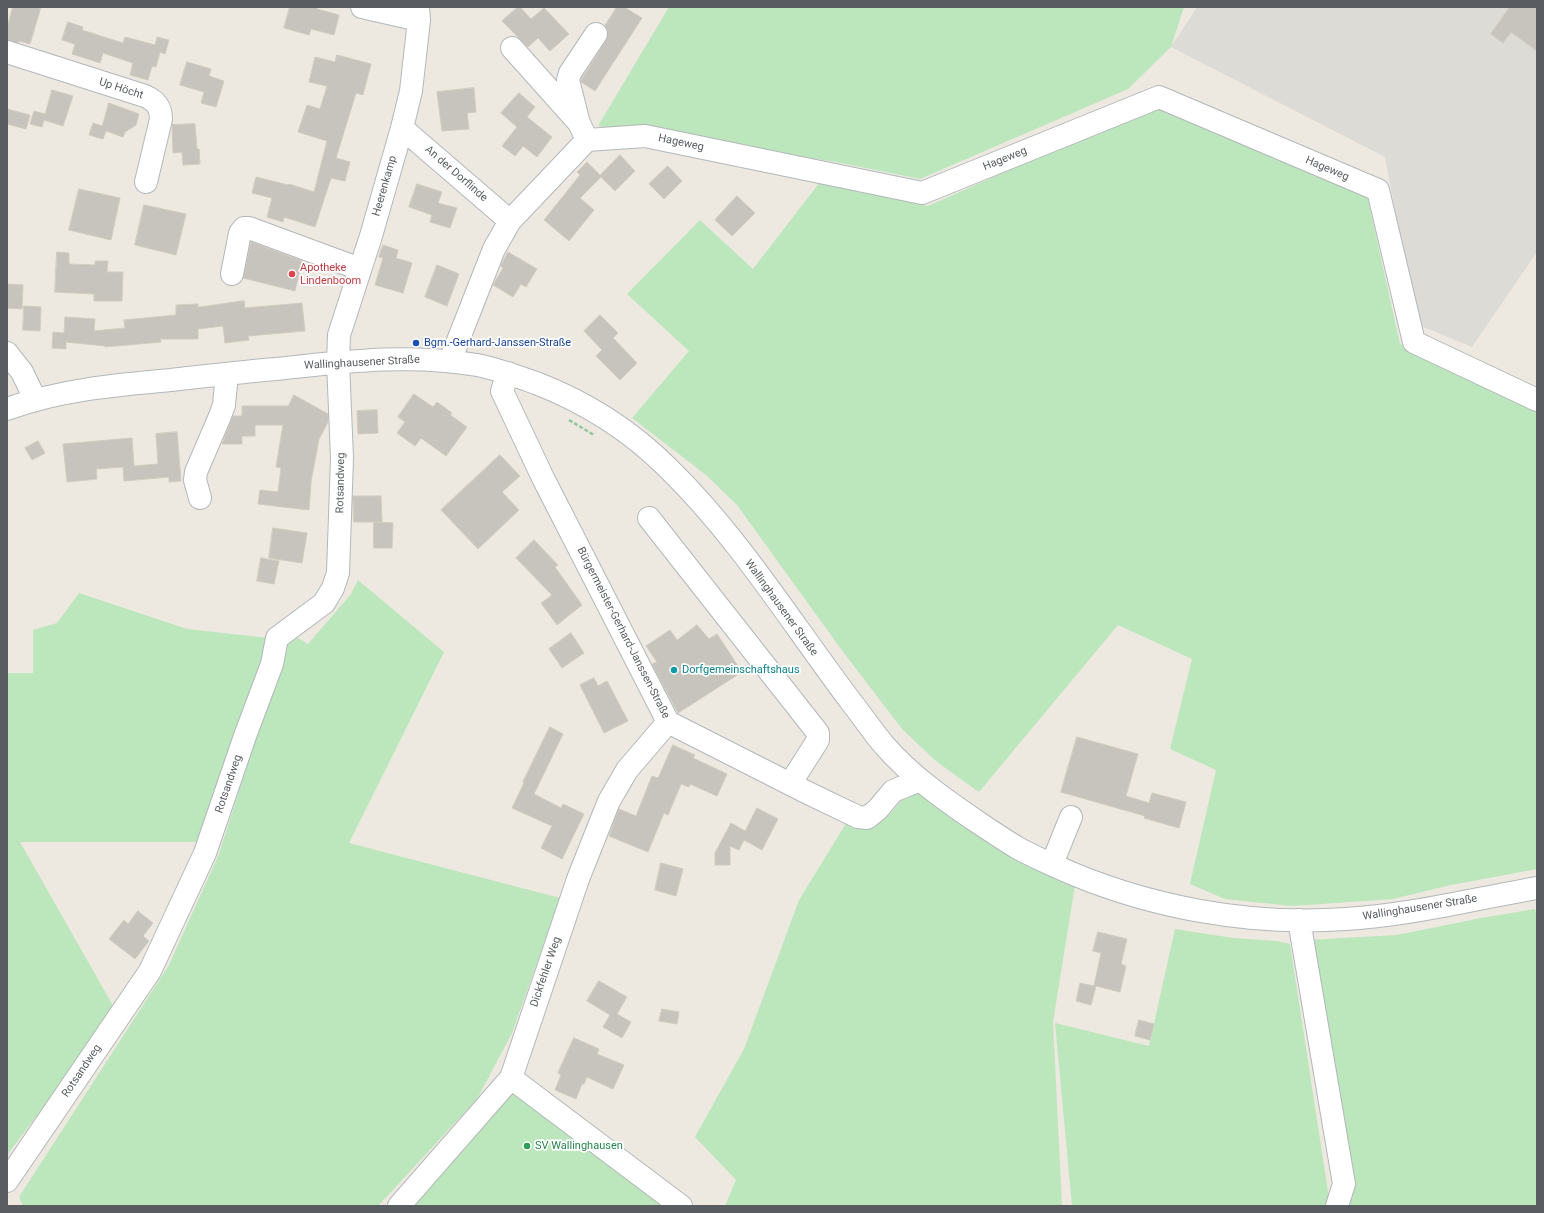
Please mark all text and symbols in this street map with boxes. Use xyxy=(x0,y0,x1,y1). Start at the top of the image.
street label: Up Höcht xyxy=(97,76,145,102)
street label: Hageweg xyxy=(657,132,705,154)
street label: An der Dorflinde xyxy=(422,143,490,205)
street label: Hageweg xyxy=(981,144,1029,174)
street label: Heerenkamp xyxy=(370,154,400,218)
street label: Hageweg xyxy=(1303,154,1351,184)
place label: Apotheke Lindenboom xyxy=(300,261,361,287)
marker: Apotheke Lindenboom xyxy=(287,269,297,279)
place label: Bgm.-Gerhard-Janssen-Straße xyxy=(424,336,571,350)
marker: Bgm.-Gerhard-Janssen-Straße xyxy=(411,338,421,348)
street label: Wallinghausener Straße xyxy=(304,353,420,373)
street label: Rotsandweg xyxy=(334,452,348,514)
street label: Bürgermeister-Gerhard-Janssen-Straße xyxy=(574,545,672,721)
street label: Wallinghausener Straße xyxy=(742,557,820,659)
place label: Dorfgemeinschaftshaus xyxy=(682,663,800,677)
marker: Dorfgemeinschaftshaus xyxy=(669,665,679,675)
street label: Rotsandweg xyxy=(213,753,245,815)
street label: Wallinghausener Straße xyxy=(1362,892,1478,924)
street label: Dickfehler Weg xyxy=(528,935,564,1009)
street label: Rotsandweg xyxy=(60,1042,104,1100)
place label: SV Wallinghausen xyxy=(535,1139,623,1153)
marker: SV Wallinghausen xyxy=(522,1141,532,1151)

